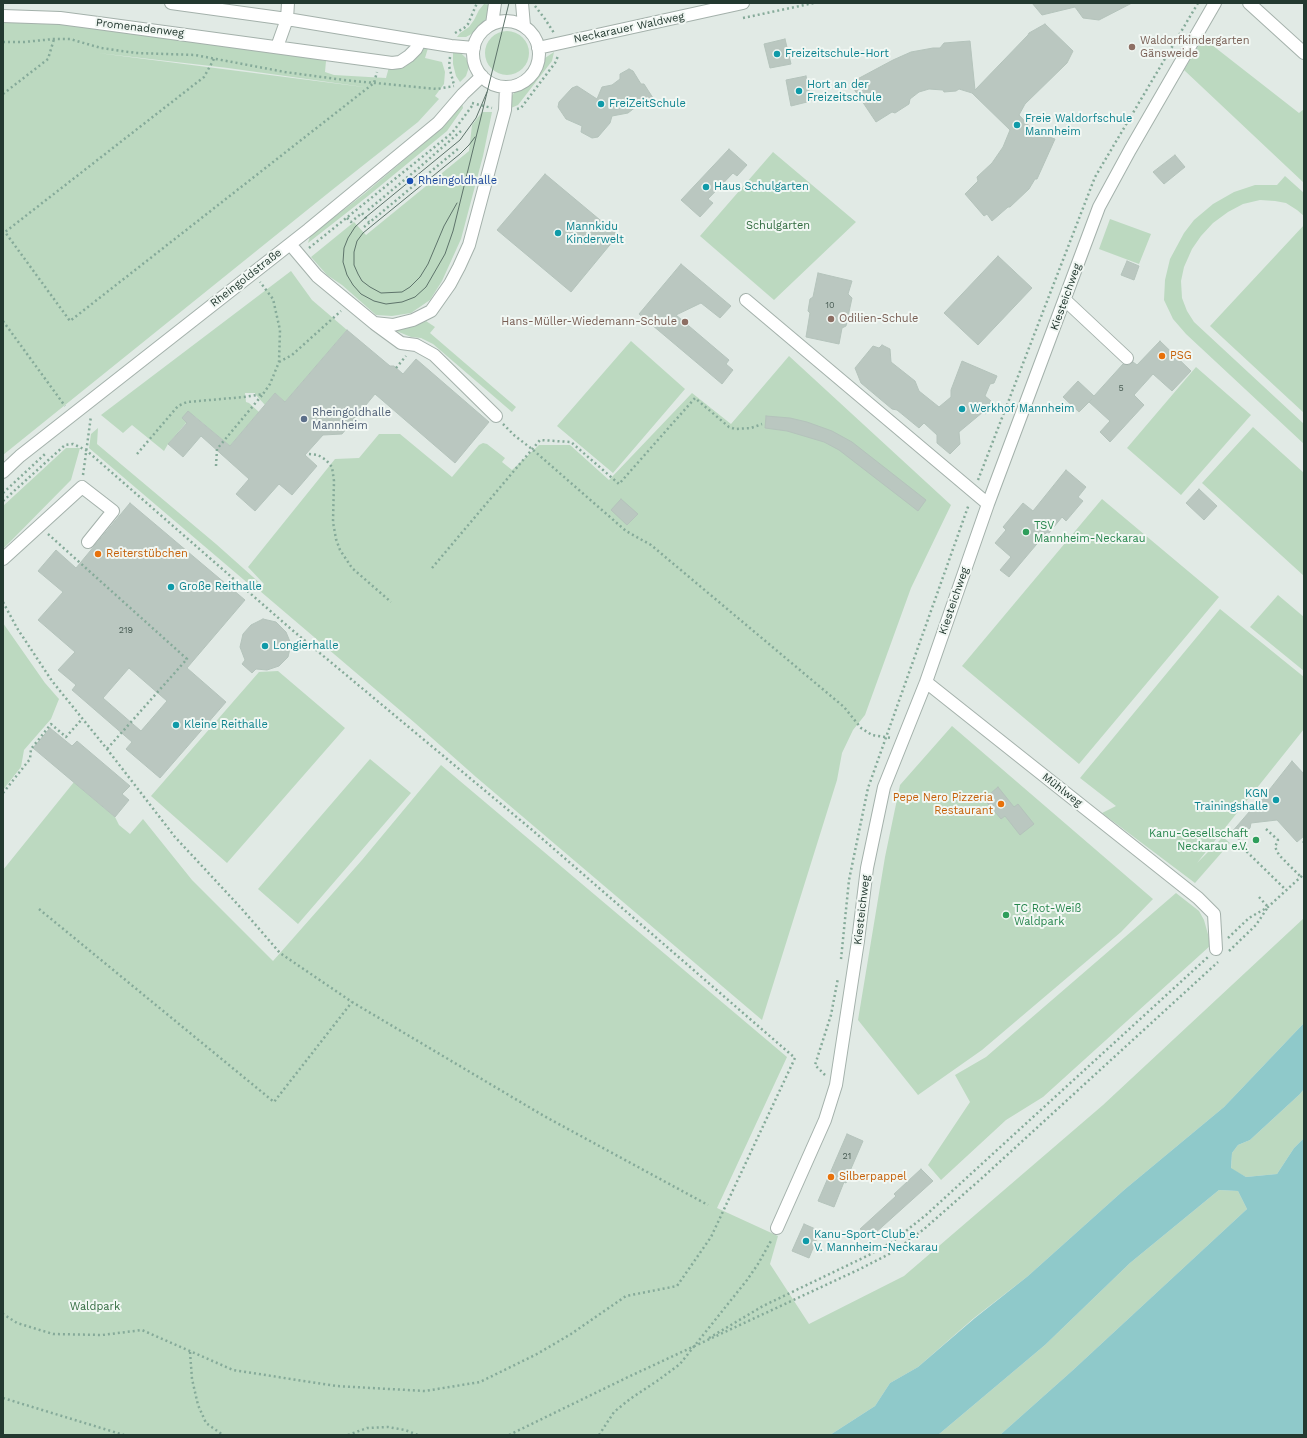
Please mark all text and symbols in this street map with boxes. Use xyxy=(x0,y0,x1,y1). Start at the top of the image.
street label: Neckarauer Waldweg xyxy=(573,10,685,46)
street label: Promenadenweg xyxy=(95,16,185,40)
place label: Waldorfkindergarten Gänsweide xyxy=(1140,34,1249,60)
marker: Waldorfkindergarten Gänsweide xyxy=(1127,42,1137,52)
place label: Freizeitschule-Hort xyxy=(785,47,889,61)
marker: Freizeitschule-Hort xyxy=(772,49,782,59)
place label: Hort an der Freizeitschule xyxy=(807,78,882,104)
marker: Hort an der Freizeitschule xyxy=(794,86,804,96)
place label: FreiZeitSchule xyxy=(609,97,686,111)
marker: FreiZeitSchule xyxy=(596,99,606,109)
place label: Freie Waldorfschule Mannheim xyxy=(1025,112,1132,138)
marker: Freie Waldorfschule Mannheim xyxy=(1012,120,1022,130)
place label: Rheingoldhalle xyxy=(418,174,497,188)
marker: Rheingoldhalle xyxy=(405,176,415,186)
place label: Haus Schulgarten xyxy=(714,180,809,194)
marker: Haus Schulgarten xyxy=(701,182,711,192)
park label: Schulgarten xyxy=(746,219,810,233)
place label: Mannkidu Kinderwelt xyxy=(566,220,624,246)
marker: Mannkidu Kinderwelt xyxy=(553,228,563,238)
street label: Rheingoldstraße xyxy=(208,246,284,310)
street label: Kiesteichweg xyxy=(1048,262,1084,332)
house number: 10 xyxy=(825,300,835,310)
place label: Odilien-Schule xyxy=(839,312,918,326)
marker: Odilien-Schule xyxy=(826,314,836,324)
place label: Hans-Müller-Wiedemann-Schule xyxy=(501,315,677,329)
marker: Hans-Müller-Wiedemann-Schule xyxy=(680,317,690,327)
place label: PSG xyxy=(1170,349,1192,363)
marker: PSG xyxy=(1157,351,1167,361)
house number: 5 xyxy=(1118,383,1124,393)
place label: Werkhof Mannheim xyxy=(970,402,1074,416)
marker: Werkhof Mannheim xyxy=(957,404,967,414)
place label: Rheingoldhalle Mannheim xyxy=(312,406,391,432)
marker: Rheingoldhalle Mannheim xyxy=(299,414,309,424)
place label: TSV Mannheim-Neckarau xyxy=(1034,519,1146,545)
marker: TSV Mannheim-Neckarau xyxy=(1021,527,1031,537)
place label: Reiterstübchen xyxy=(106,547,188,561)
marker: Reiterstübchen xyxy=(93,549,103,559)
street label: Kiesteichweg xyxy=(936,566,972,636)
place label: Große Reithalle xyxy=(179,580,262,594)
marker: Große Reithalle xyxy=(166,582,176,592)
house number: 219 xyxy=(119,625,133,635)
place label: Longierhalle xyxy=(273,639,339,653)
marker: Longierhalle xyxy=(260,641,270,651)
place label: Kleine Reithalle xyxy=(184,718,268,732)
marker: Kleine Reithalle xyxy=(171,720,181,730)
street label: Mühlweg xyxy=(1039,770,1085,810)
place label: KGN Trainingshalle xyxy=(1194,787,1268,813)
place label: Pepe Nero Pizzeria Restaurant xyxy=(893,791,993,817)
marker: KGN Trainingshalle xyxy=(1271,795,1281,805)
marker: Pepe Nero Pizzeria Restaurant xyxy=(996,799,1006,809)
place label: Kanu-Gesellschaft Neckarau e.V. xyxy=(1149,827,1248,853)
marker: Kanu-Gesellschaft Neckarau e.V. xyxy=(1251,835,1261,845)
street label: Kiesteichweg xyxy=(851,874,873,946)
place label: TC Rot-Weiß Waldpark xyxy=(1014,902,1081,928)
marker: TC Rot-Weiß Waldpark xyxy=(1001,910,1011,920)
house number: 21 xyxy=(843,1151,851,1161)
place label: Silberpappel xyxy=(839,1170,907,1184)
marker: Silberpappel xyxy=(826,1172,836,1182)
place label: Kanu-Sport-Club e. V. Mannheim-Neckarau xyxy=(814,1228,938,1254)
marker: Kanu-Sport-Club e. V. Mannheim-Neckarau xyxy=(801,1236,811,1246)
park label: Waldpark xyxy=(70,1300,120,1314)

